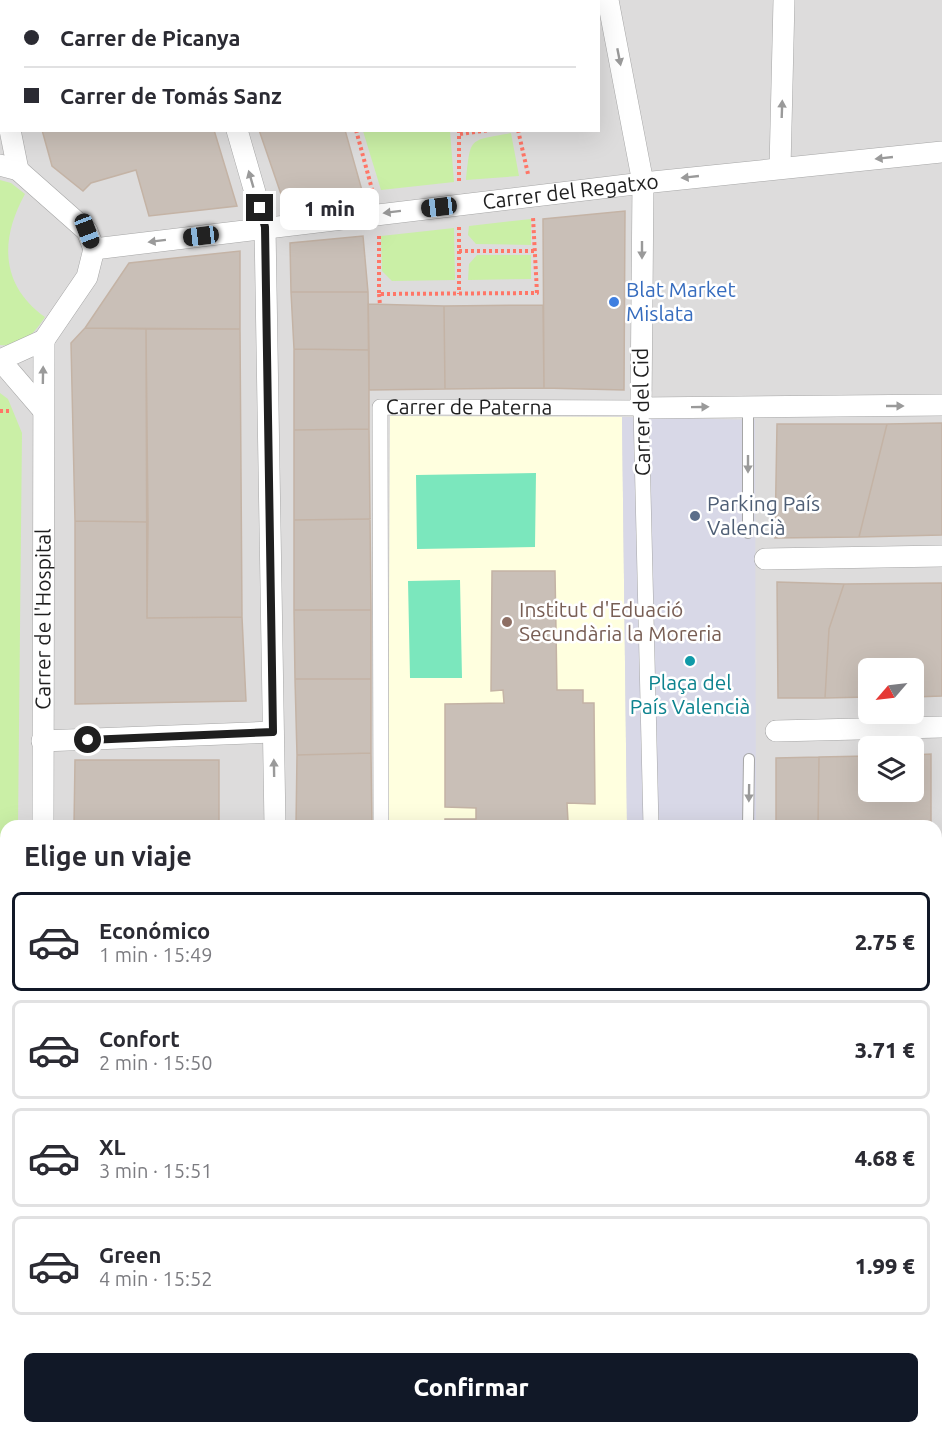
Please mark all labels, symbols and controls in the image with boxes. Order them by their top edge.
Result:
text: Carrer de Picanya [60,25,240,50]
one-way arrow [615,48,624,67]
text: Carrer de Tomás Sanz [60,83,282,108]
one-way arrow [777,100,786,119]
one-way arrow [874,153,893,163]
street label: Carrer del Regatxo [481,168,660,213]
one-way arrow [246,170,255,188]
one-way arrow [680,173,699,182]
callout: 1 min [281,187,380,229]
route end [246,194,273,221]
car [420,196,458,218]
text: 1 min [304,197,355,220]
one-way arrow [382,207,401,217]
car [72,211,102,251]
car [182,225,220,247]
one-way arrow [147,236,166,246]
one-way arrow [637,241,647,260]
place label: Blat Market Mislata [626,277,736,325]
marker: Blat Market Mislata [607,295,621,309]
street label: Carrer del Cid [628,348,654,476]
one-way arrow [38,366,48,385]
street label: Carrer de Paterna [386,394,552,419]
one-way arrow [885,401,904,411]
one-way arrow [690,402,709,412]
one-way arrow [743,455,753,474]
place label: Parking País Valencià [707,491,820,539]
marker: Parking País Valencià [688,509,702,523]
street label: Carrer de l'Hospital [30,528,55,710]
place label: Institut d'Eduació Secundària la Moreria [519,597,722,645]
marker: Institut d'Eduació Secundària la Moreria [500,615,514,629]
marker: Plaça del País Valencià [683,654,697,668]
north arrow [858,658,924,724]
map controls [858,658,924,802]
place label: Plaça del País Valencià [630,670,750,718]
route start [74,726,101,753]
button: layers [858,736,924,802]
one-way arrow [269,759,279,778]
one-way arrow [744,783,753,802]
text: Elige un viaje [24,841,192,871]
icon: car [27,915,81,969]
text: Económico [99,918,210,943]
text: 2.75 € [855,929,915,954]
text: 1 min · 15:49 [99,943,213,966]
icon: car [27,1023,81,1077]
text: Confort [99,1026,180,1051]
text: 3.71 € [855,1037,915,1062]
text: 2 min · 15:50 [99,1051,213,1074]
icon: car [27,1131,81,1185]
text: XL [99,1134,126,1159]
text: 4.68 € [855,1145,915,1170]
text: 3 min · 15:51 [99,1159,213,1182]
icon: car [27,1239,81,1293]
text: Green [99,1242,161,1267]
text: 1.99 € [855,1253,915,1278]
text: 4 min · 15:52 [99,1267,213,1290]
button: Confirmar [24,1353,918,1422]

